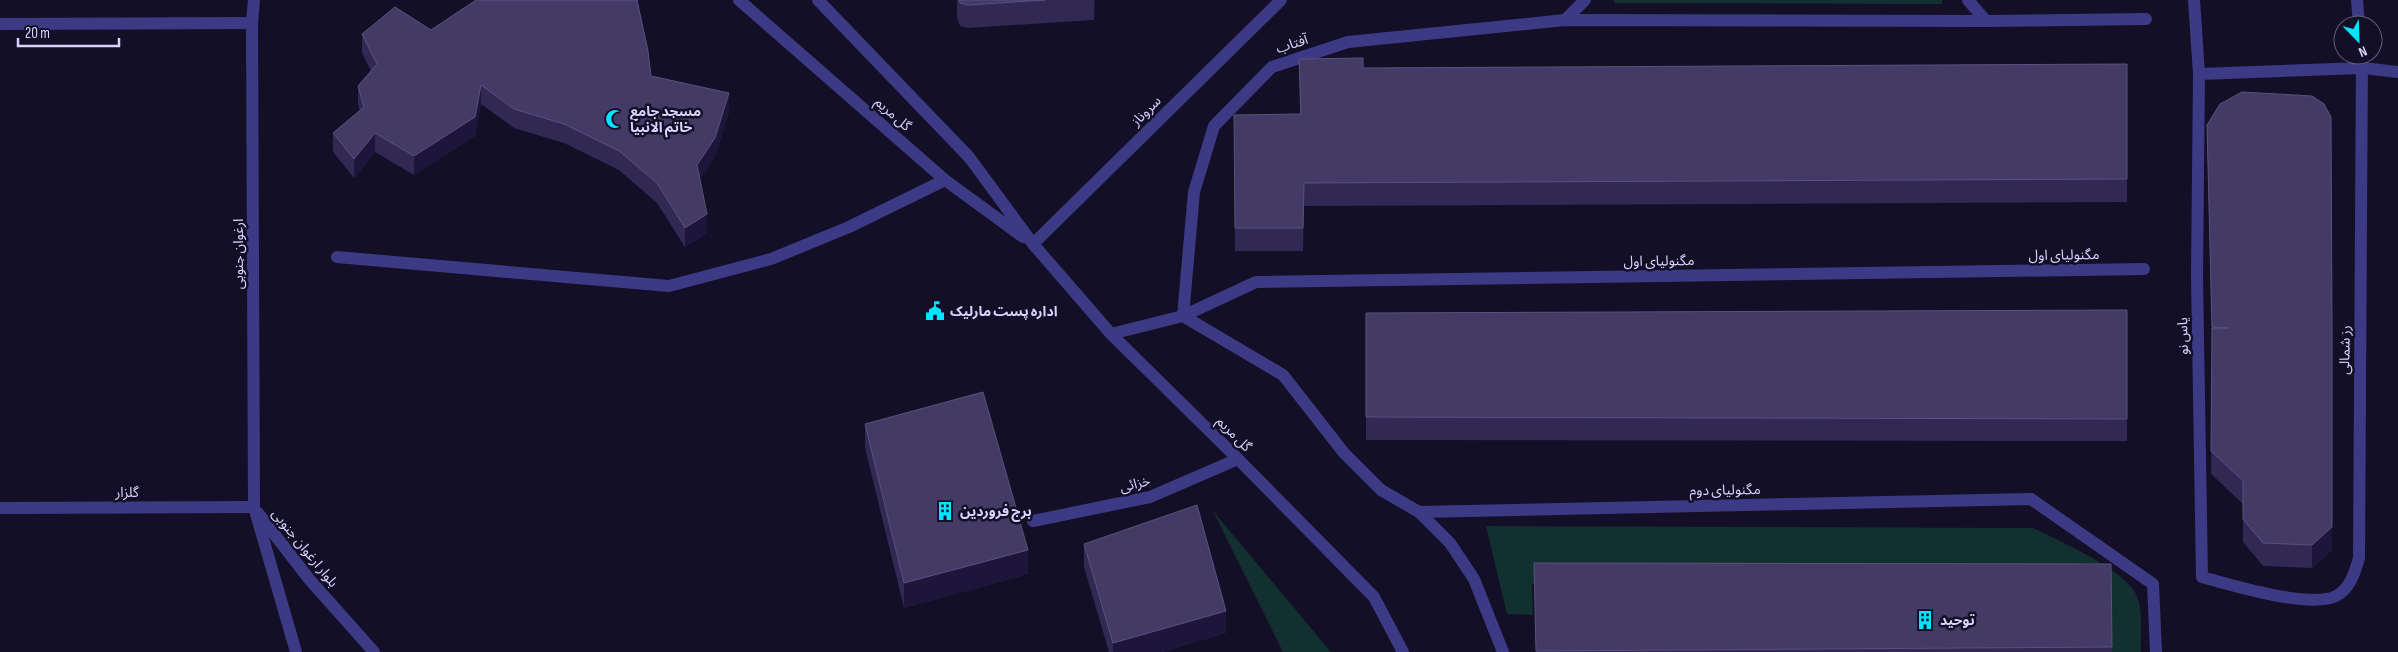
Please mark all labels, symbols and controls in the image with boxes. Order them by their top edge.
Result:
scale bar [18,15,119,47]
north arrow [2333,15,2383,65]
text: 20 m [25,24,50,43]
street label: آفتاب [1274,31,1311,57]
text: N [2356,42,2370,61]
street label: سروناز [1127,92,1165,130]
street label: گل مریم [870,94,915,136]
place label: مسجد جامع خاتم الانبیا [630,103,701,138]
mosque icon: مسجد جامع خاتم الانبیا [604,108,626,130]
street label: ارغوان جنوبی [230,219,247,289]
street label: مگنولیای اول [2028,246,2100,264]
street label: مگنولیای اول [1623,252,1695,270]
public building icon: اداره پست مارلیک [924,300,946,322]
place label: اداره پست مارلیک [950,303,1058,320]
street label: یاس نو [2174,317,2192,355]
street label: رز شمالی [2336,325,2354,375]
street label: گل مریم [1211,413,1255,457]
street label: خزائی [1118,472,1152,496]
street label: مگنولیای دوم [1689,481,1761,501]
street label: گلزار [114,484,139,501]
building icon: برج فروردین [934,500,956,522]
place label: برج فروردین [960,503,1032,522]
street label: بلوار ارغوان جنوبی [268,505,342,591]
building icon: توحید [1914,609,1936,631]
place label: توحید [1940,612,1975,629]

